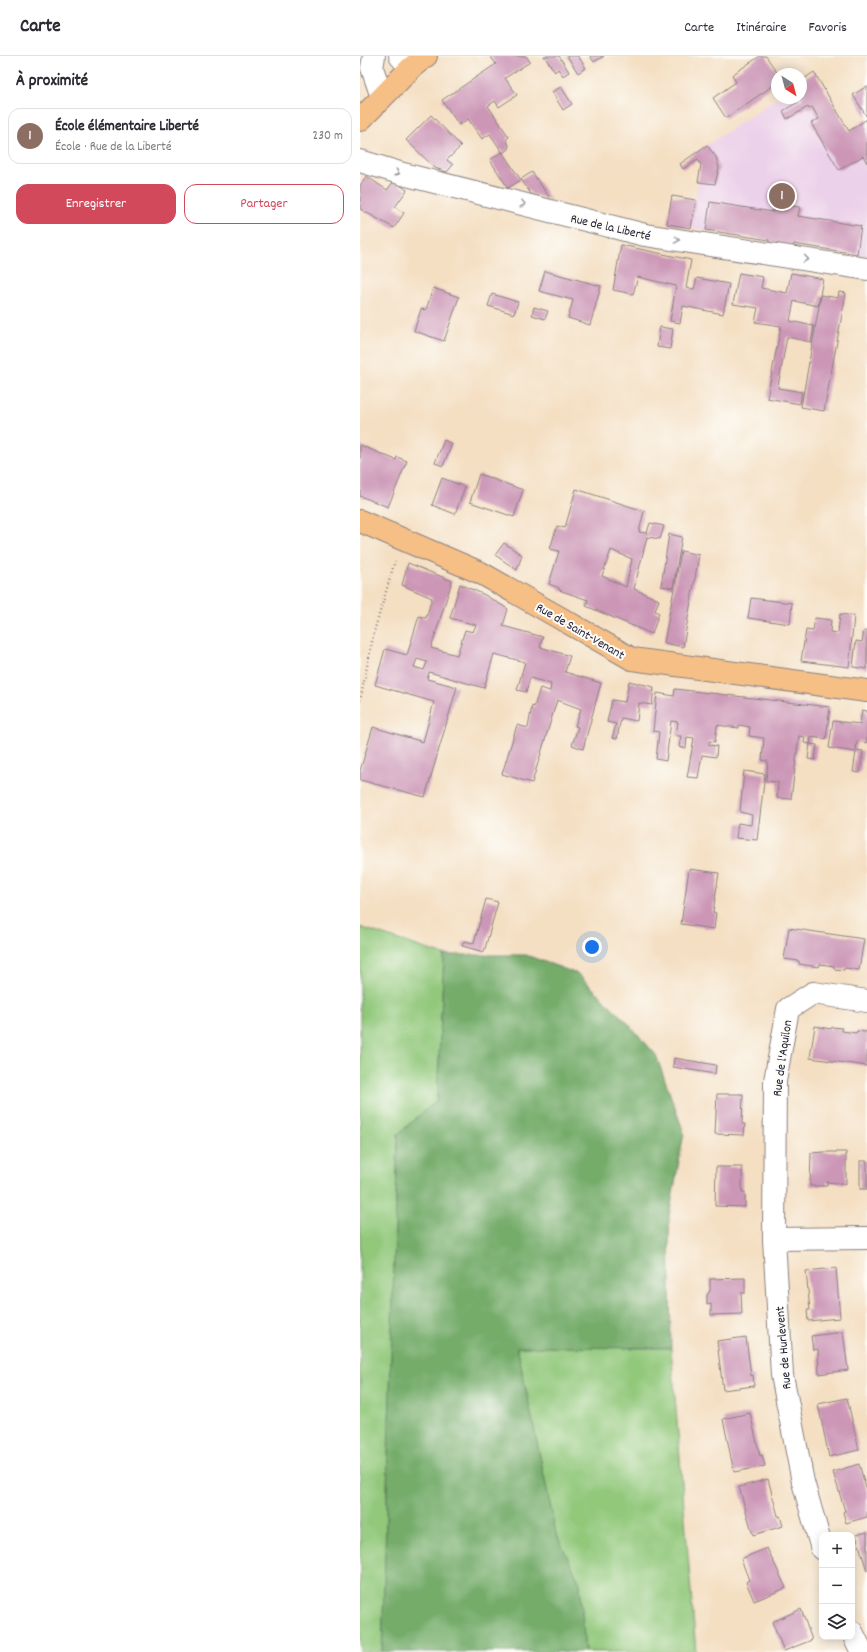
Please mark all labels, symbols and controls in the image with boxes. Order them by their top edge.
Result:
text: Carte [20,14,61,41]
text: Carte [684,18,714,38]
text: Itinéraire [736,18,786,38]
text: Favoris [808,18,847,38]
north arrow [771,68,807,104]
text: À proximité [16,70,88,94]
text: École élémentaire Liberté [55,116,199,138]
text: 1 [29,127,31,146]
text: 230 m [313,127,343,146]
text: École · Rue de la Liberté [55,138,172,157]
one-way arrow [393,168,400,176]
pin: 1 [769,181,795,211]
button: Enregistrer [16,184,176,224]
button: Partager [184,184,344,224]
one-way arrow [520,200,526,208]
street label: Rue de la Liberté [568,210,653,247]
one-way arrow [674,235,680,244]
one-way arrow [802,255,809,263]
street label: Rue de Saint-Venant [532,599,628,665]
your location [582,937,602,957]
street label: Rue de l'Aquilon [769,1019,798,1098]
street label: Rue de Hurlevent [771,1305,798,1390]
map controls [819,1532,855,1640]
button: + [819,1532,855,1568]
button: − [819,1568,855,1604]
button: layers [819,1604,855,1640]

